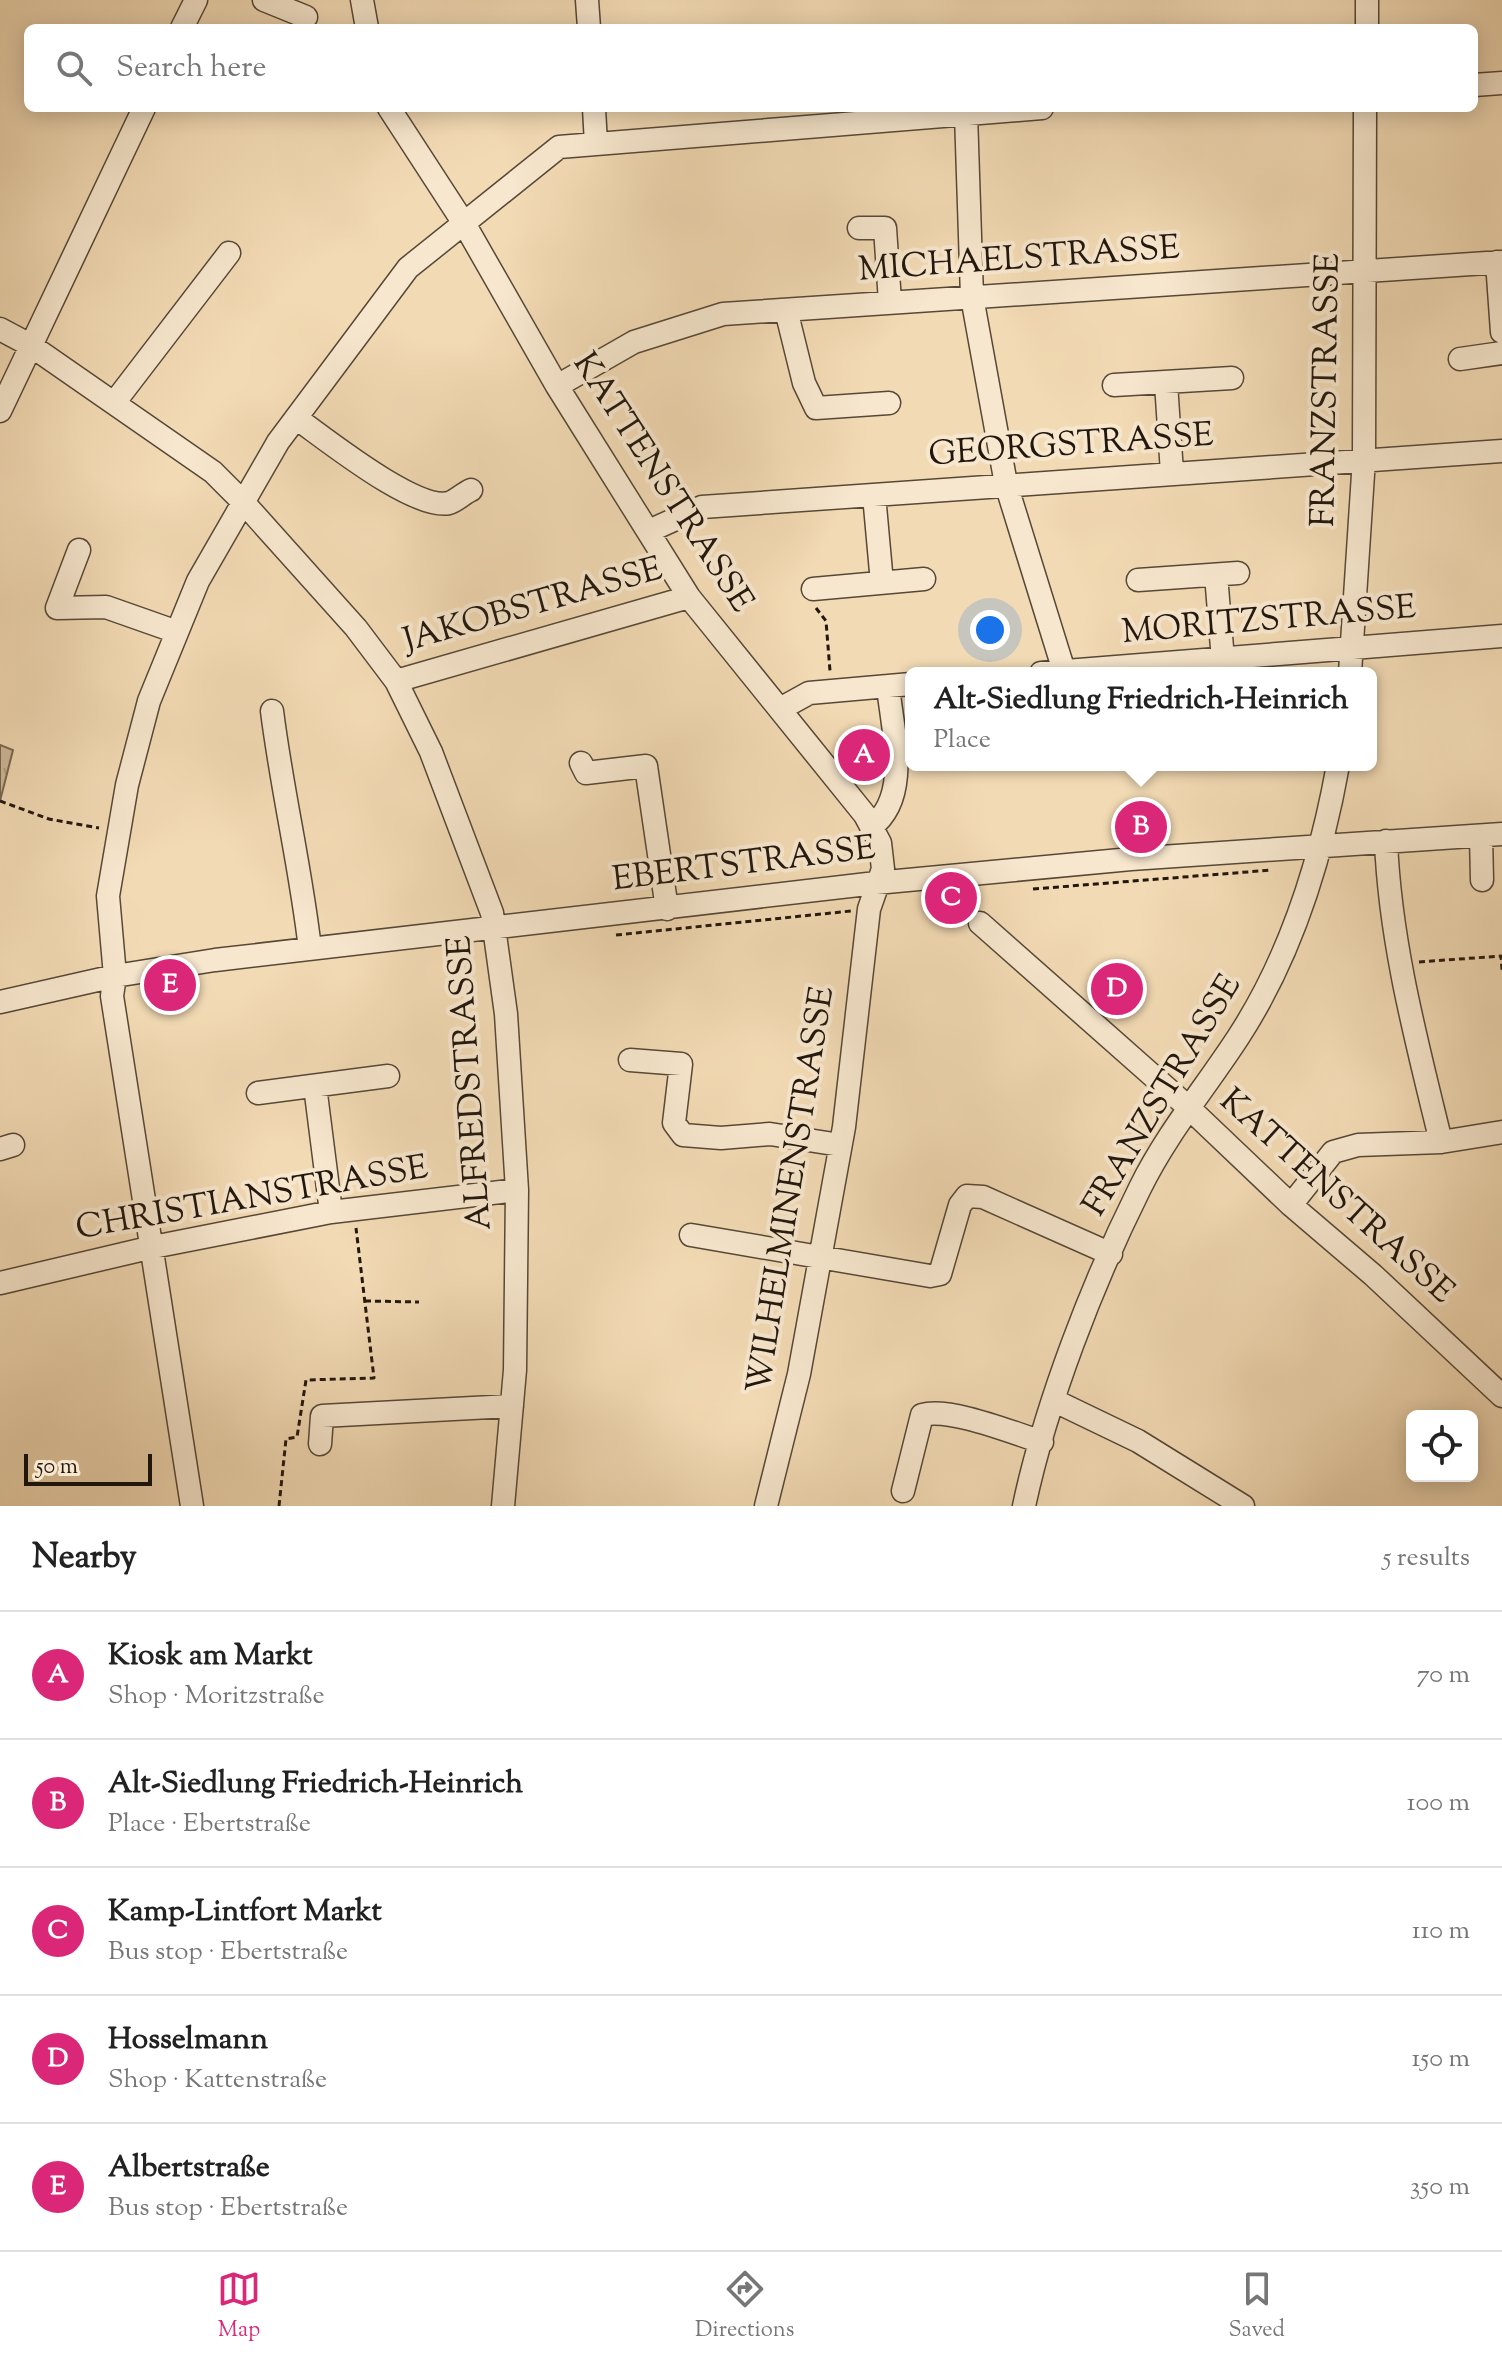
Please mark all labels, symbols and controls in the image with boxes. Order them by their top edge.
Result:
search box [24,24,1478,112]
icon: search [52,46,96,90]
text: Search here [116,47,266,90]
street label: MICHAELSTRASSE [857,224,1181,296]
street label: FRANZSTRASSE [1300,253,1354,527]
street label: KATTENSTRASSE [559,343,765,623]
street label: GEORGSTRASSE [927,412,1215,480]
street label: JAKOBSTRASSE [396,546,668,667]
street label: MORITZSTRASSE [1120,584,1418,658]
your location [970,610,1010,650]
popup [905,667,1377,771]
text: Alt-Siedlung Friedrich-Heinrich [933,679,1349,722]
text: Place [933,722,991,759]
pin: A [838,725,890,785]
pin: B [1115,797,1167,857]
street label: EBERTSTRASSE [610,825,878,905]
pin: C [925,868,977,928]
street label: ALFREDSTRASSE [436,934,506,1232]
pin: E [144,955,196,1015]
pin: D [1091,959,1143,1019]
street label: FRANZSTRASSE [1071,966,1255,1226]
street label: WILHELMINENSTRASSE [736,983,848,1397]
street label: KATTENSTRASSE [1208,1078,1464,1316]
street label: CHRISTIANSTRASSE [72,1144,432,1254]
map controls [1406,1410,1478,1482]
button: locate [1406,1410,1478,1482]
scale bar [24,1450,152,1486]
text: 50 m [36,1452,78,1484]
text: Nearby [32,1534,137,1583]
text: 5 results [1382,1540,1470,1577]
text: Kiosk am Markt [108,1635,312,1678]
text: A [47,1657,69,1694]
text: 70 m [1417,1657,1470,1694]
text: Shop · Moritzstraße [108,1678,325,1715]
text: Alt-Siedlung Friedrich-Heinrich [108,1763,523,1806]
text: B [50,1785,66,1822]
text: 100 m [1407,1785,1470,1822]
text: Place · Ebertstraße [108,1806,311,1843]
text: Kamp-Lintfort Markt [108,1891,382,1934]
text: C [48,1913,68,1950]
text: 110 m [1412,1913,1470,1950]
text: Bus stop · Ebertstraße [108,1934,348,1971]
text: Hosselmann [108,2019,268,2062]
text: D [48,2041,68,2078]
text: 150 m [1411,2041,1470,2078]
text: Shop · Kattenstraße [108,2062,327,2099]
text: Albertstraße [108,2147,270,2190]
text: E [50,2169,66,2206]
text: 350 m [1410,2169,1470,2206]
text: Bus stop · Ebertstraße [108,2190,348,2227]
tab: Map [217,2267,261,2347]
tab: Directions [695,2267,794,2347]
tab: Saved [1228,2267,1285,2347]

